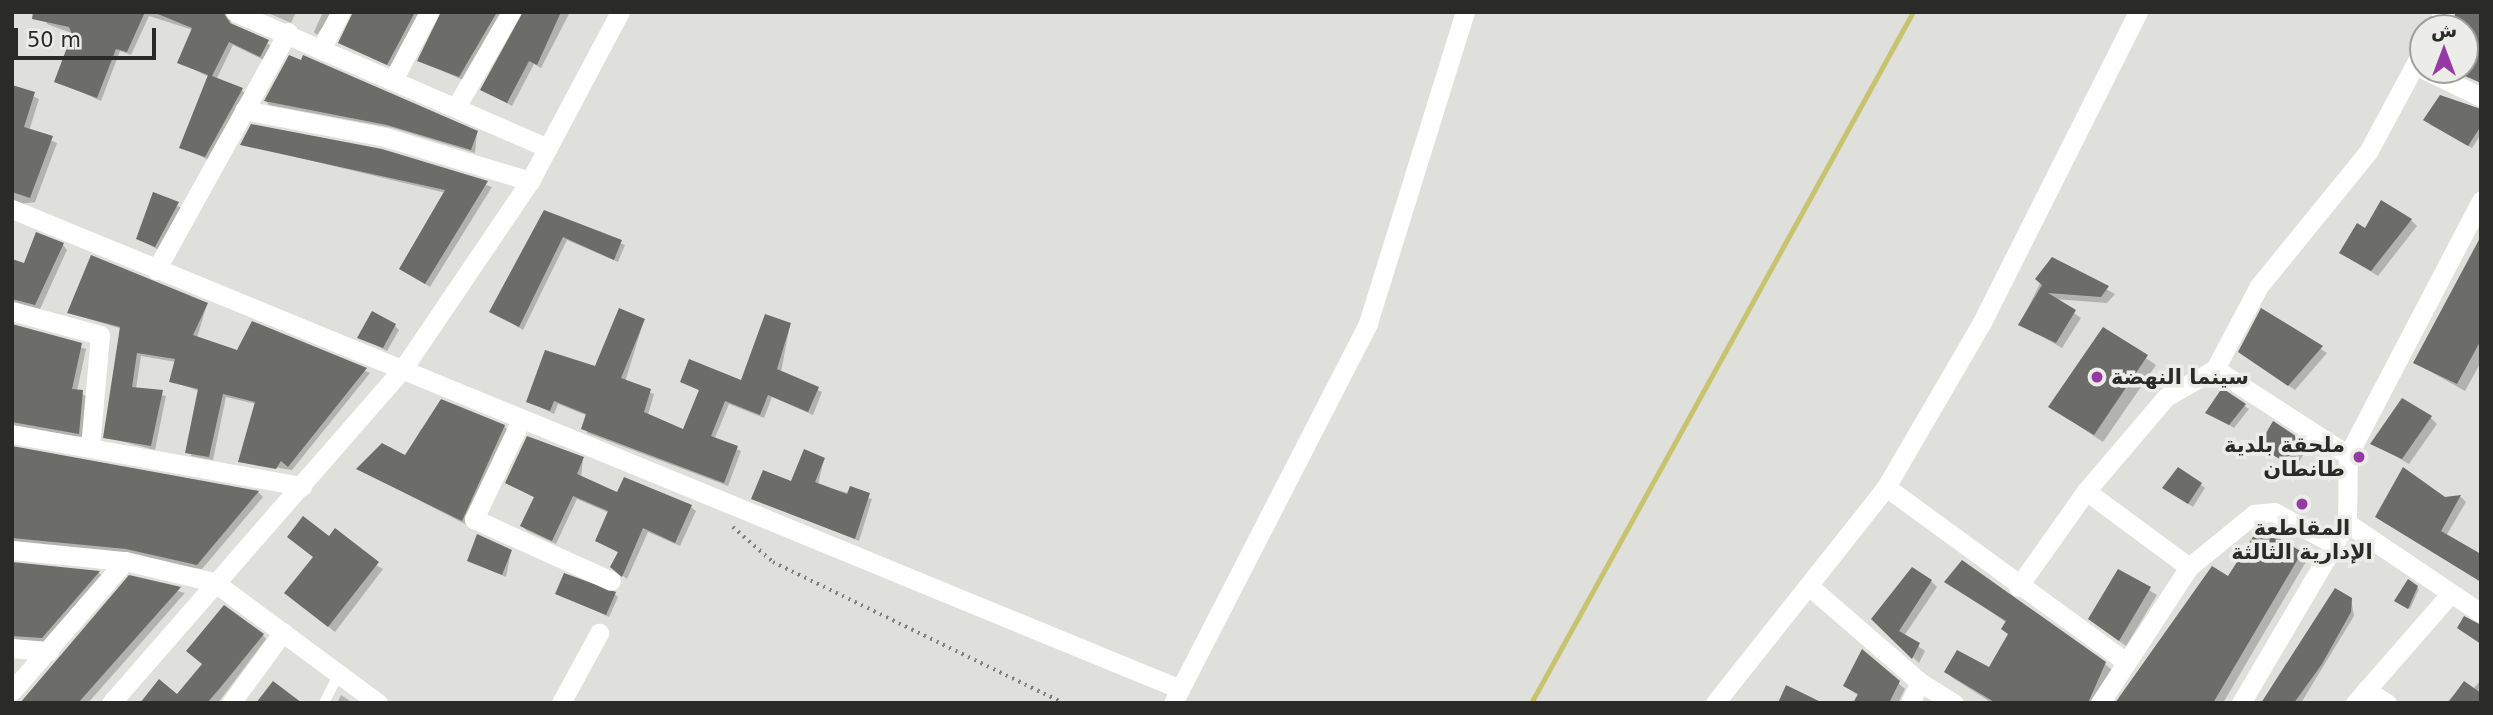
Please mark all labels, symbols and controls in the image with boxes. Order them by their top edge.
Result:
scale bar [18,14,159,58]
north arrow [2409,14,2479,84]
text: ش [2431,19,2457,41]
text: 50 m [27,28,81,52]
place label: سينما النهضة [2111,364,2249,390]
marker: سينما النهضة [2089,369,2105,385]
place label: ملحقة بلدية طانطان [2224,432,2345,482]
marker: ملحقة بلدية طانطان [2351,449,2367,465]
marker: المقاطعة الإدارية الثالثة [2294,496,2310,512]
place label: المقاطعة الإدارية الثالثة [2231,515,2373,565]

